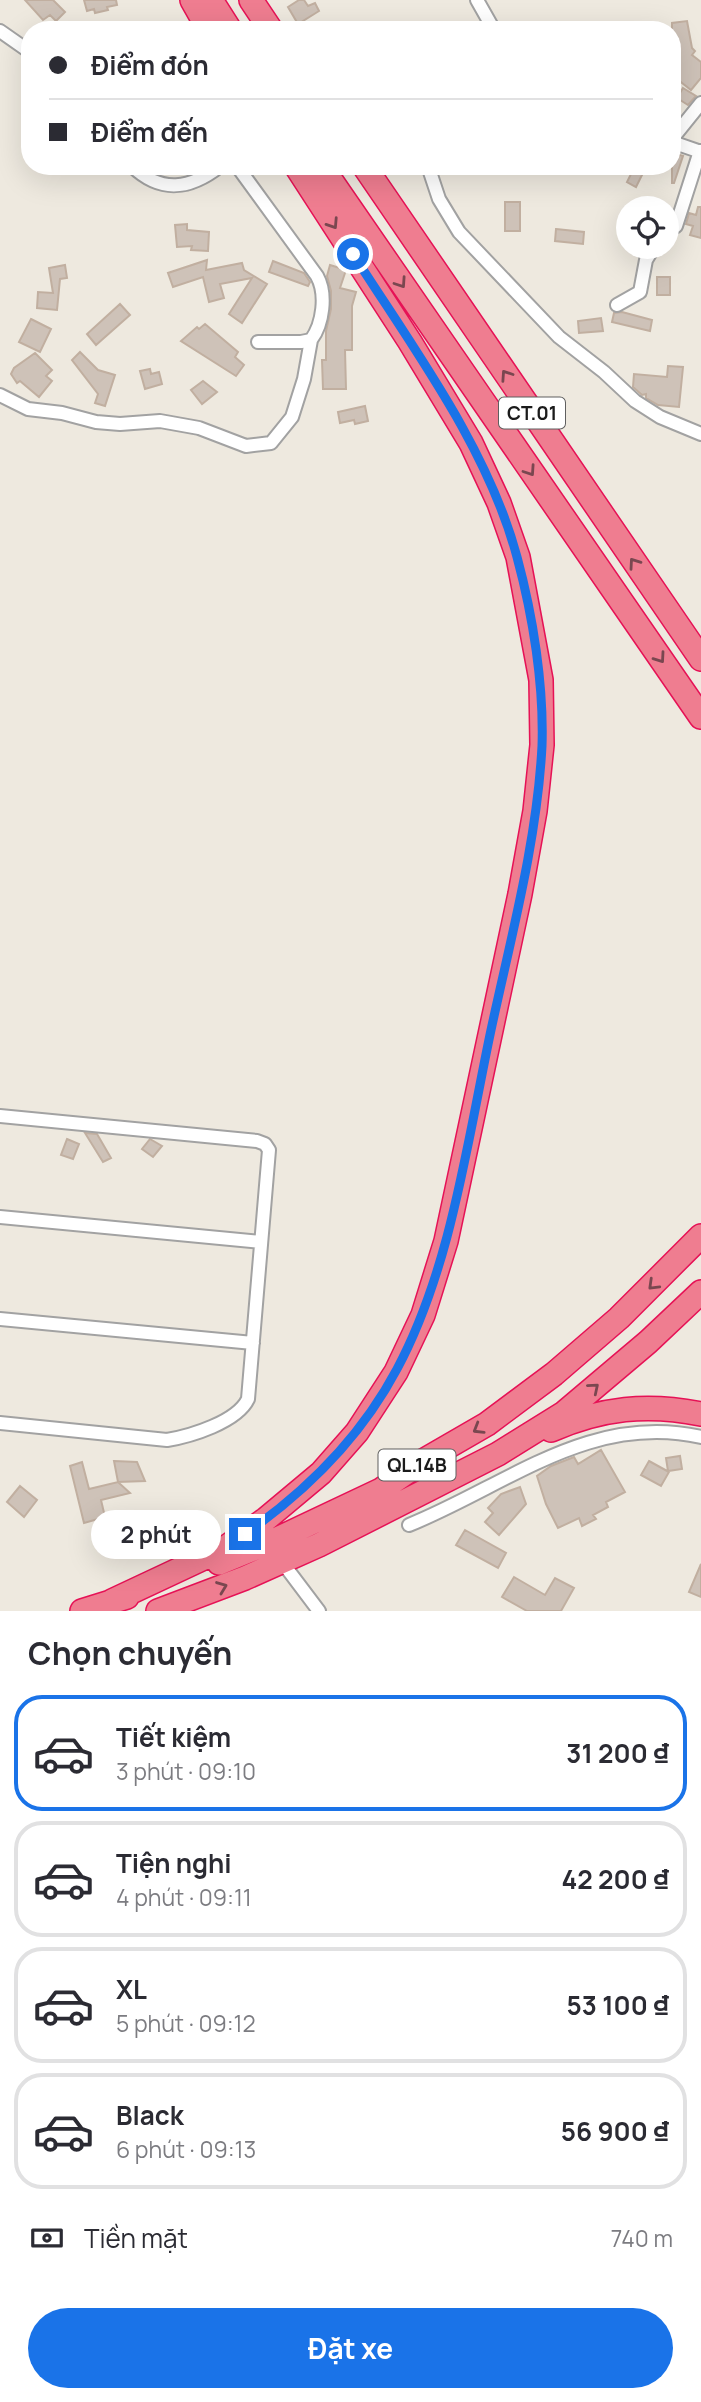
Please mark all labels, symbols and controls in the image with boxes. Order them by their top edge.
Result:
text: Điểm đón [91,47,209,83]
text: Điểm đến [91,114,208,150]
map controls [616,196,679,259]
button: locate [616,196,679,259]
one-way arrow [324,216,337,229]
route start [337,238,369,270]
one-way arrow [393,275,405,288]
one-way arrow [502,370,514,383]
road number: CT.01 [499,398,565,428]
one-way arrow [522,463,534,476]
one-way arrow [630,558,642,571]
one-way arrow [652,650,664,663]
one-way arrow [649,1277,662,1290]
one-way arrow [585,1384,598,1396]
one-way arrow [472,1421,485,1434]
road number: QL.14B [378,1450,456,1480]
callout: 2 phút [91,1510,220,1558]
text: 2 phút [120,1518,192,1550]
route end [229,1518,261,1550]
one-way arrow [215,1581,227,1595]
text: Chọn chuyến [28,1631,232,1675]
text: Tiết kiệm [116,1719,231,1755]
icon: car [32,1722,95,1785]
text: 31 200 ₫ [566,1735,669,1771]
text: 3 phút · 09:10 [116,1755,256,1787]
text: Tiện nghi [116,1845,232,1881]
icon: car [32,1848,95,1911]
text: 42 200 ₫ [562,1861,669,1897]
text: 4 phút · 09:11 [116,1881,252,1913]
text: XL [116,1971,147,2007]
icon: car [32,1974,95,2037]
text: 53 100 ₫ [567,1987,669,2023]
text: 5 phút · 09:12 [116,2007,256,2039]
text: Black [116,2097,184,2133]
icon: car [32,2100,95,2163]
text: 56 900 ₫ [561,2113,669,2149]
text: 6 phút · 09:13 [116,2133,256,2165]
icon: cash [28,2219,66,2257]
text: Tiền mặt [84,2220,188,2256]
text: 740 m [611,2222,673,2254]
button: Đặt xe [28,2308,673,2388]

